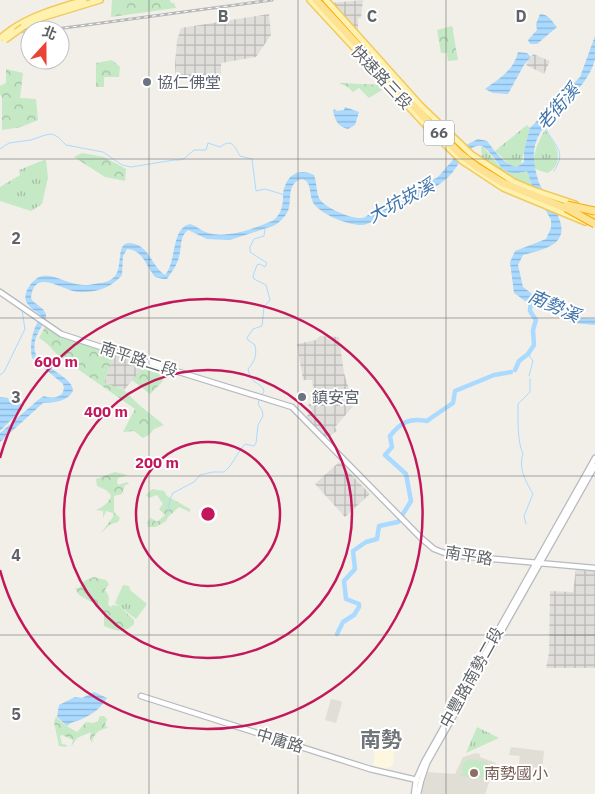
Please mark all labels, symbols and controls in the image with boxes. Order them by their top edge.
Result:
text: B [218,6,229,26]
text: C [367,6,377,26]
text: D [515,6,527,26]
north arrow [20,20,70,70]
text: 北 [40,22,59,44]
street label: 快速路三段 [347,41,417,113]
place label: 協仁佛堂 [157,72,221,92]
marker: 協仁佛堂 [141,76,153,88]
water label: 老街溪 [531,76,586,135]
road number: 66 [424,120,454,146]
water label: 大坑崁溪 [364,172,441,228]
text: 2 [11,228,21,248]
water label: 南勢溪 [525,284,586,328]
street label: 南平路二段 [98,337,180,381]
text: 600 m [34,352,78,371]
text: 3 [11,387,21,407]
place label: 鎮安宮 [312,387,360,407]
marker: 鎮安宮 [296,391,308,403]
text: 400 m [84,402,128,421]
text: 200 m [135,453,179,472]
centre of rings [199,505,217,523]
street label: 南平路 [444,541,494,569]
text: 4 [11,545,21,565]
street label: 中豐路南勢二段 [435,623,507,731]
text: 5 [11,704,21,724]
street label: 中庸路 [254,723,306,757]
district label: 南勢 [360,725,402,753]
place label: 南勢國小 [484,763,548,783]
marker: 南勢國小 [468,767,480,779]

